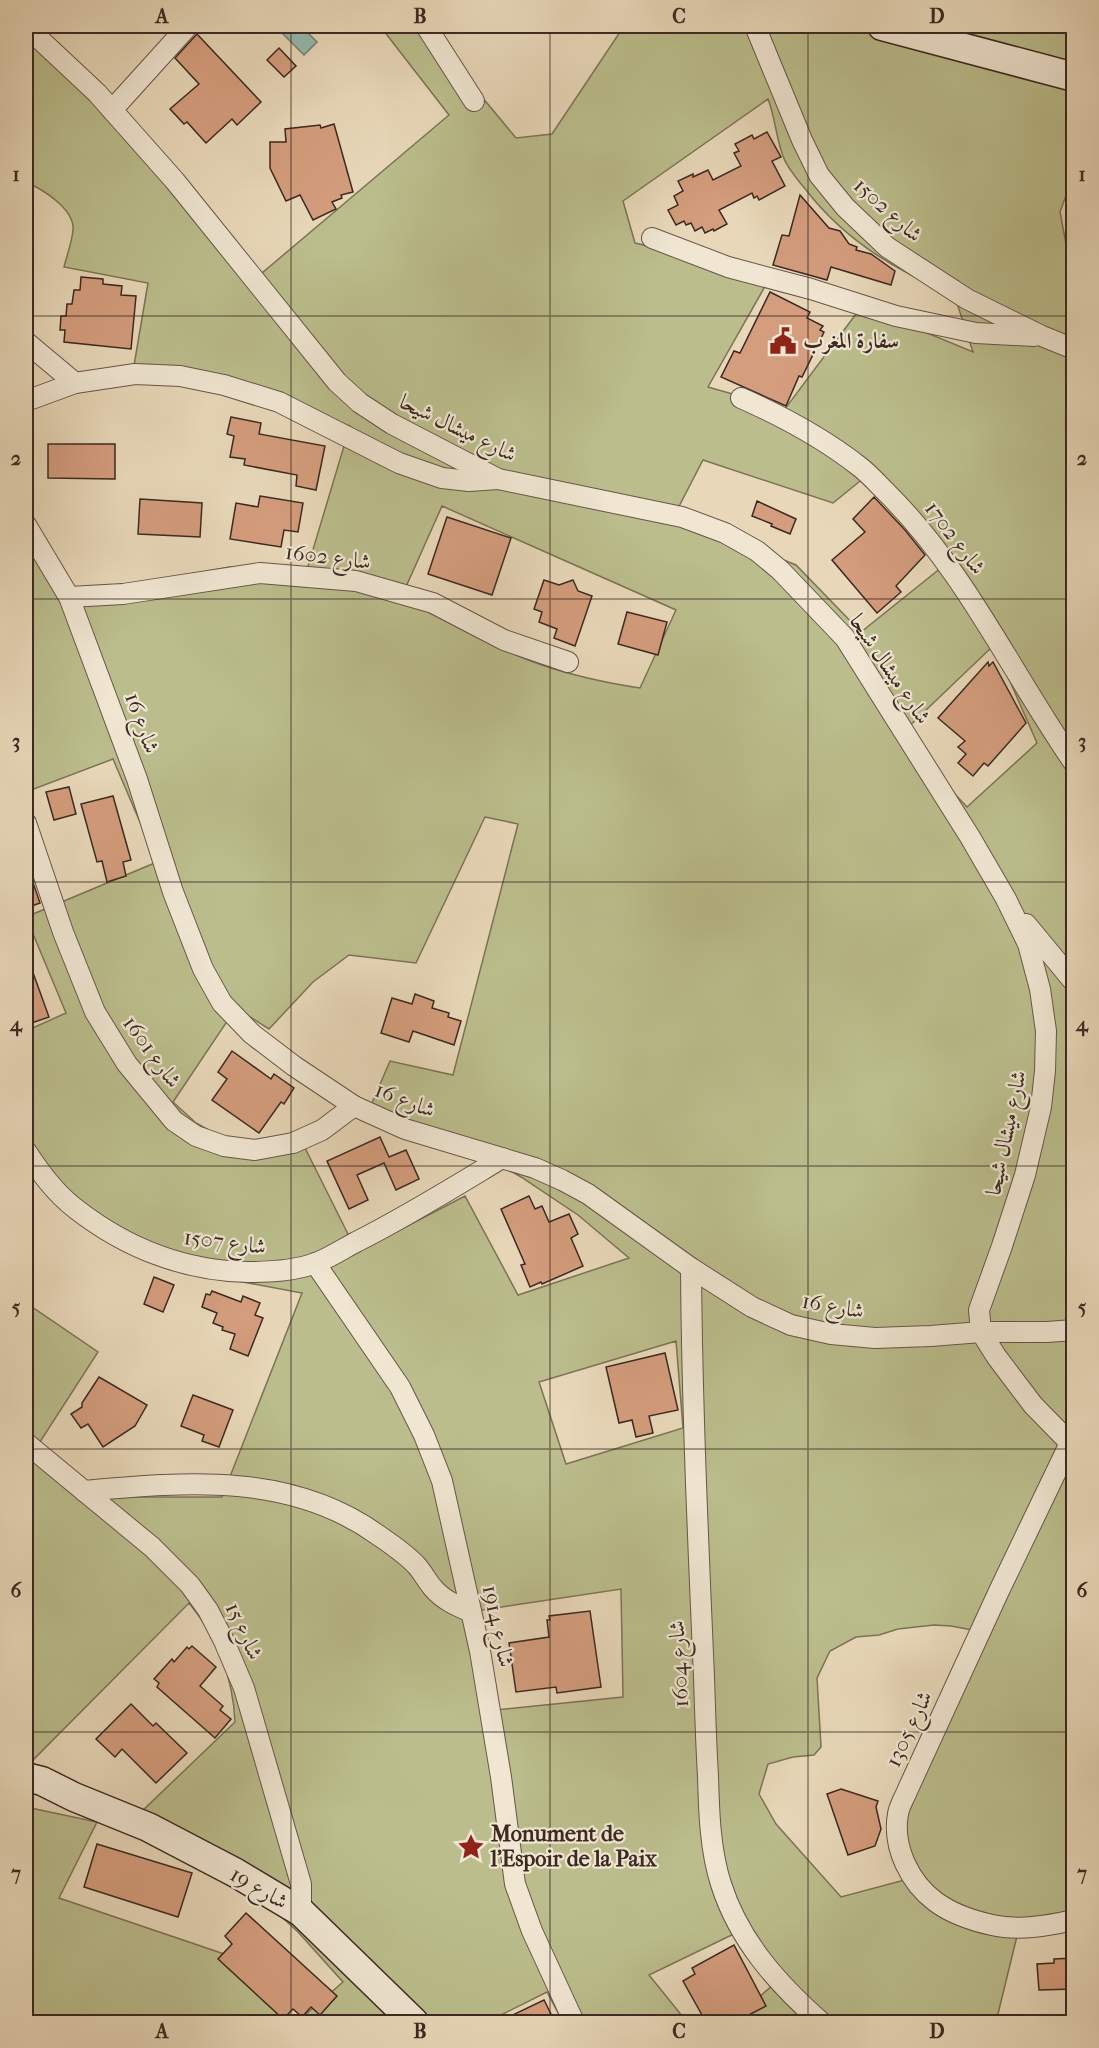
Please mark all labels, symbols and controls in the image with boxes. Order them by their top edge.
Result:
text: A [154,5,170,28]
text: B [413,5,427,28]
text: C [672,5,686,28]
text: D [929,5,945,28]
text: 1 [12,163,20,186]
text: 1 [1078,163,1086,186]
street label: شارع 1502 [845,172,928,251]
public building icon: سفارة المغرب [768,326,798,356]
place label: سفارة المغرب [803,328,899,355]
street label: شارع ميشال شيحا [393,388,521,472]
text: 2 [11,447,21,470]
text: 2 [1077,447,1087,470]
street label: شارع 1702 [915,496,991,583]
street label: شارع 1602 [283,539,372,580]
street label: شارع ميشال شيحا [840,609,936,732]
street label: شارع 16 [114,689,165,759]
text: 3 [12,730,20,753]
text: 3 [1078,730,1086,753]
street label: شارع 1601 [113,1011,187,1096]
text: 4 [9,1013,23,1037]
text: 4 [1075,1013,1089,1037]
street label: شارع ميشال شيحا [980,1068,1037,1199]
street label: شارع 16 [369,1077,439,1128]
street label: شارع 1507 [182,1224,268,1265]
street label: شارع 16 [799,1288,866,1329]
text: 5 [12,1296,21,1319]
text: 5 [1078,1296,1087,1319]
text: 6 [11,1579,23,1602]
text: 6 [1077,1579,1089,1602]
street label: شارع 1914 [472,1583,519,1670]
street label: شارع 15 [215,1598,269,1666]
street label: شارع 1604 [664,1619,699,1708]
street label: شارع 1305 [880,1687,943,1774]
place label: Monument de l'Espoir de la Paix [490,1821,657,1872]
place icon: Monument de l'Espoir de la Paix [456,1832,486,1862]
street label: شارع 19 [223,1861,292,1919]
text: 7 [10,1862,21,1885]
text: 7 [1076,1862,1087,1885]
text: A [154,2020,170,2043]
text: B [413,2020,427,2043]
text: C [672,2020,686,2043]
text: D [929,2020,945,2043]

